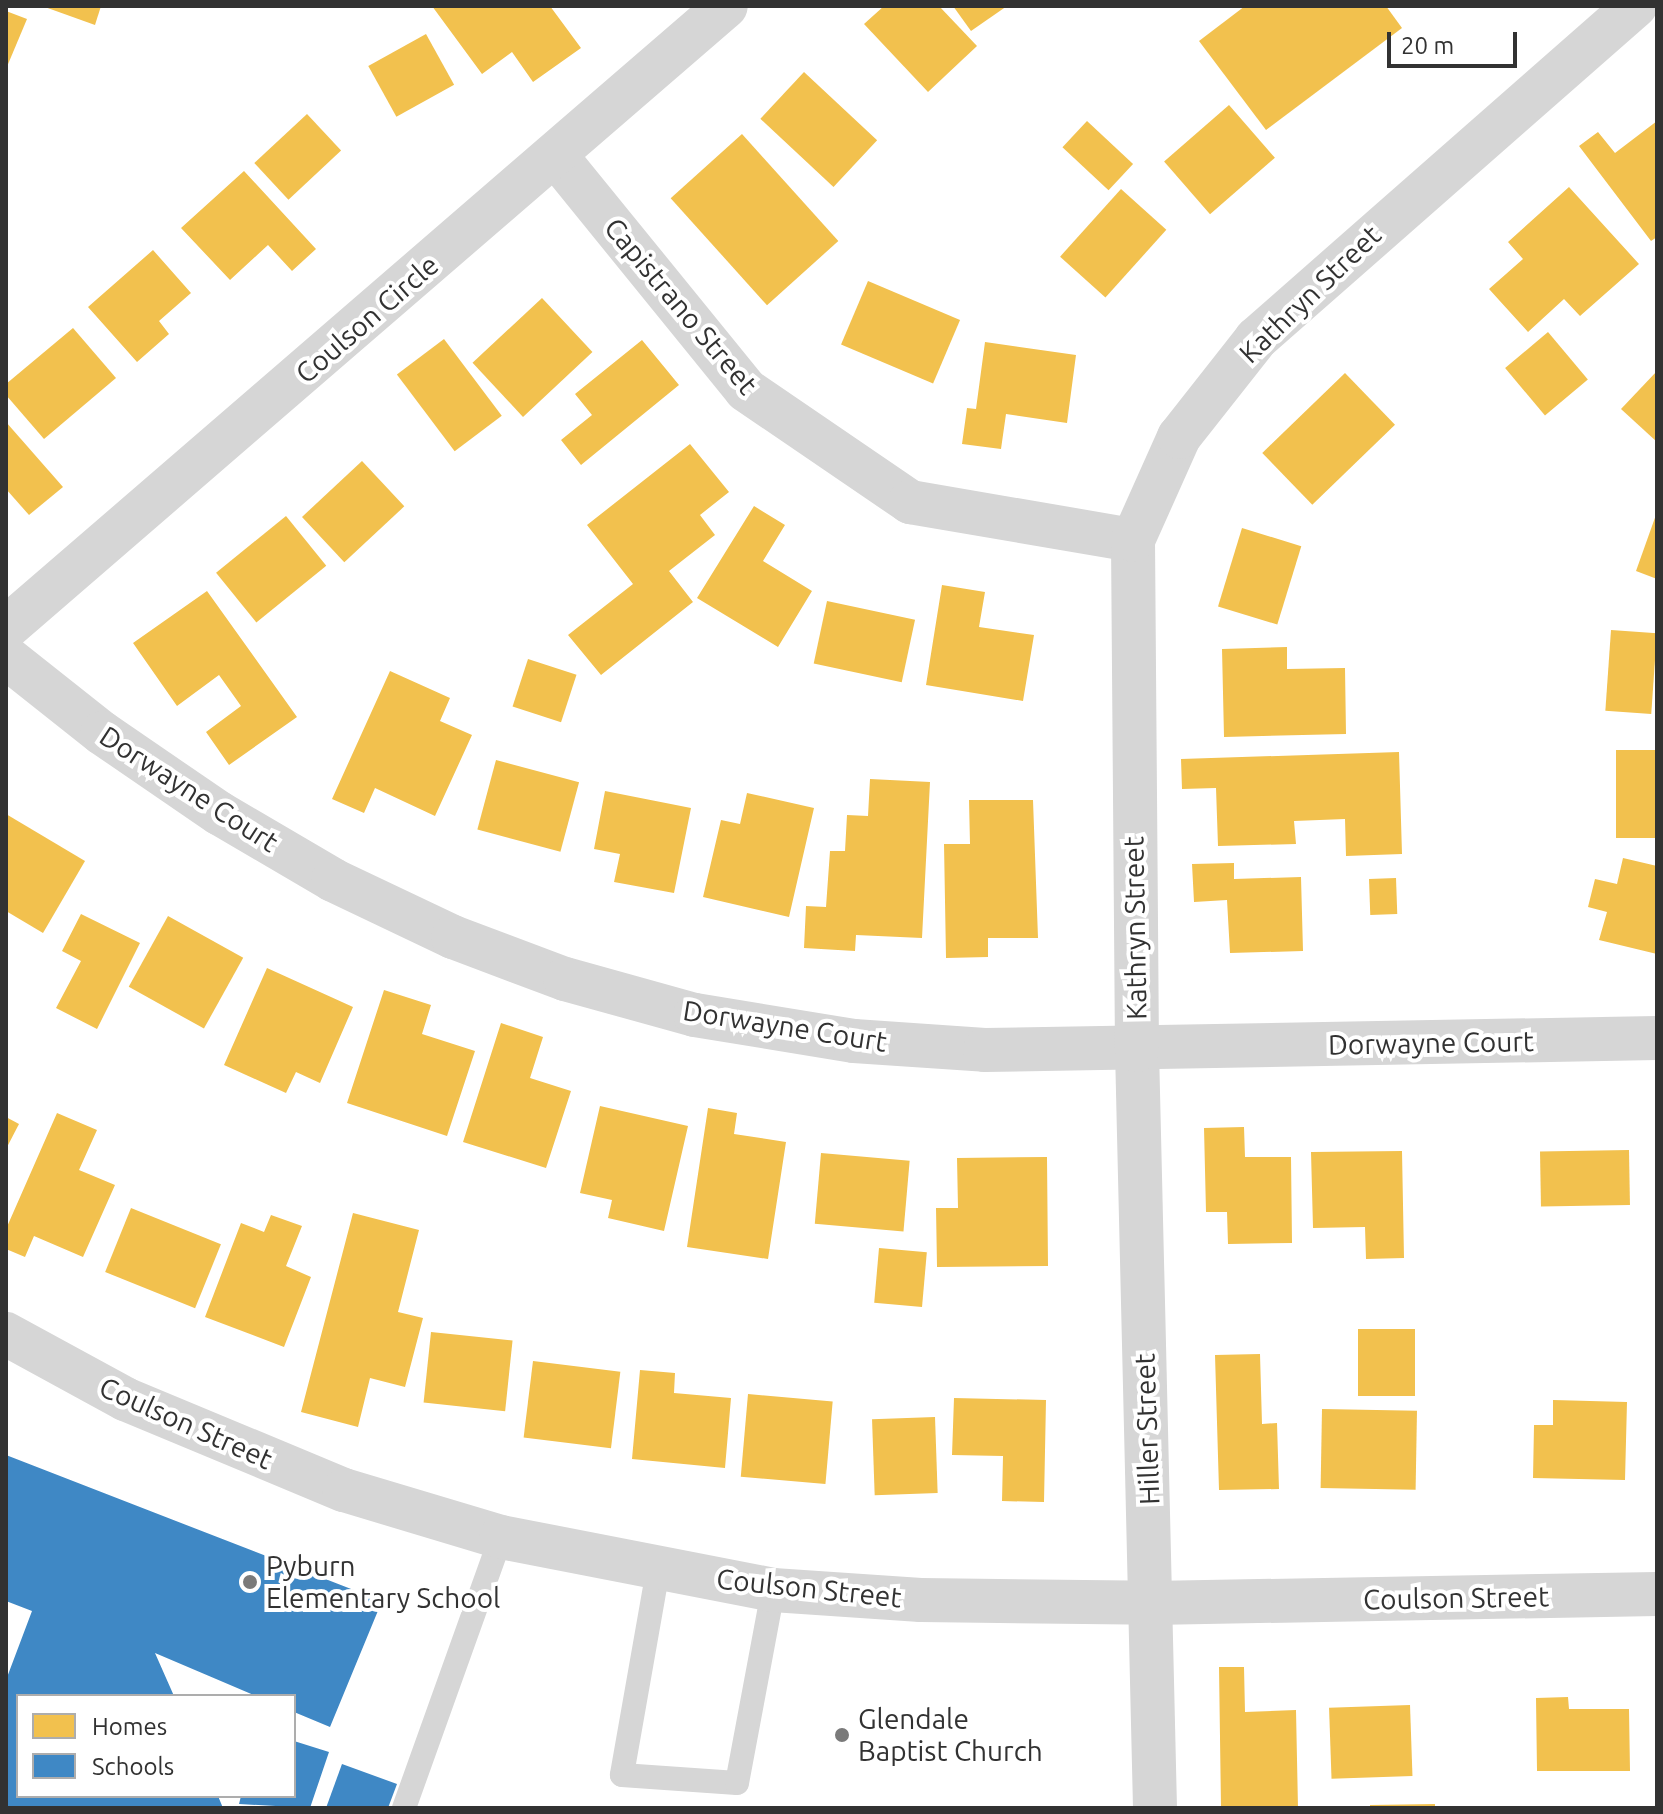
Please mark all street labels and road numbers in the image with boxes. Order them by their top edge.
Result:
street label: Capistrano Street [597,211,765,401]
street label: Kathryn Street [1232,218,1388,370]
street label: Coulson Circle [289,248,445,390]
street label: Dorwayne Court [94,719,284,859]
street label: Kathryn Street [1117,836,1153,1020]
street label: Dorwayne Court [681,993,889,1059]
street label: Dorwayne Court [1328,1024,1534,1062]
street label: Hiller Street [1128,1353,1166,1505]
street label: Coulson Street [94,1370,278,1476]
street label: Coulson Street [715,1562,903,1614]
street label: Coulson Street [1363,1580,1549,1616]

